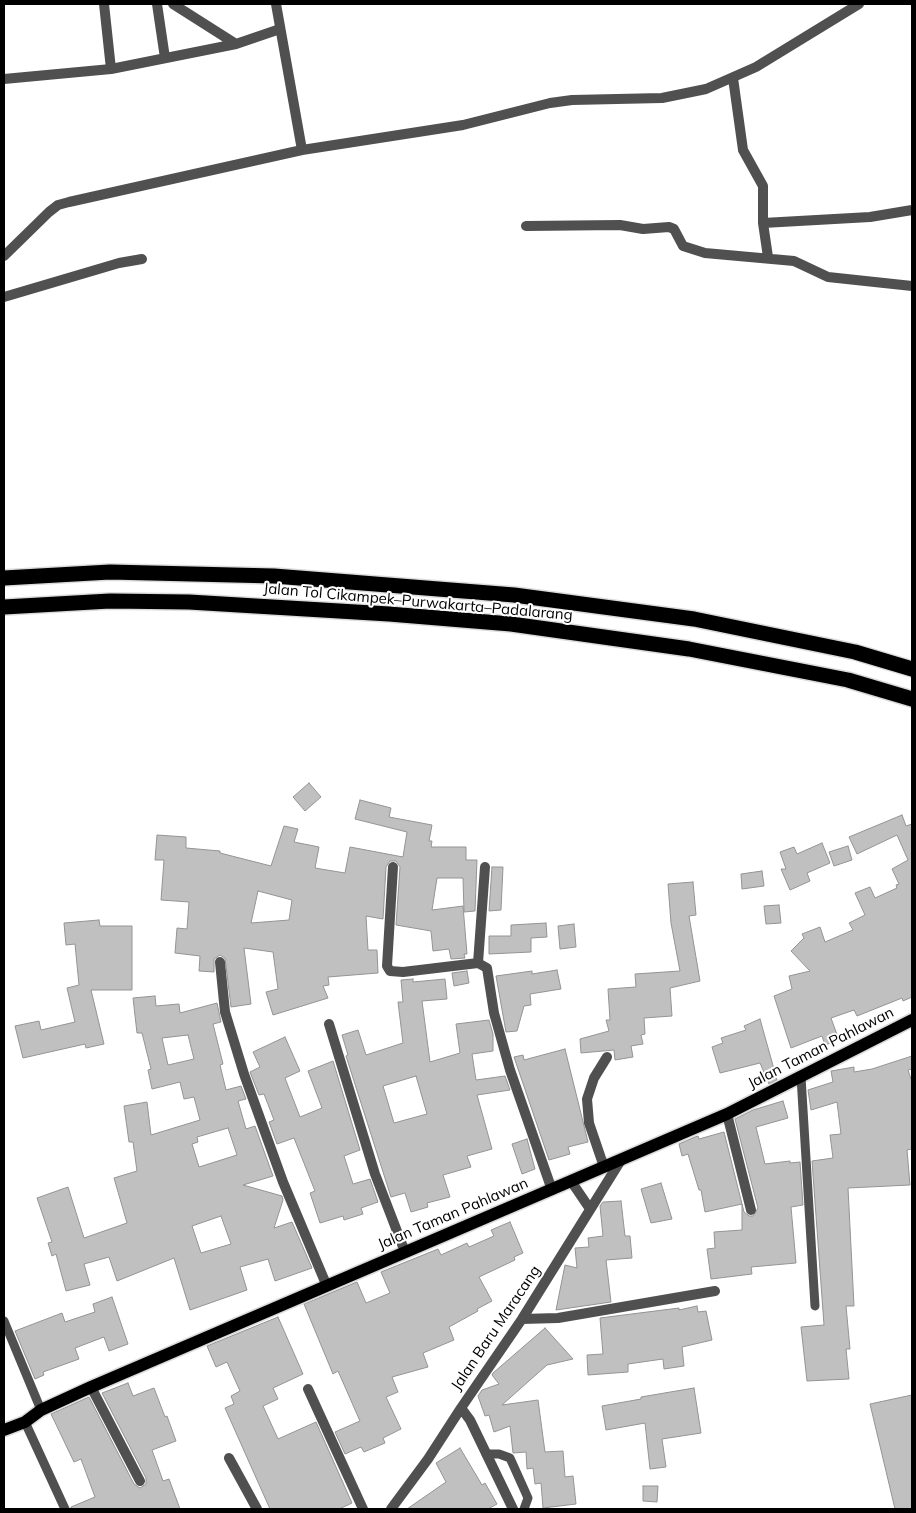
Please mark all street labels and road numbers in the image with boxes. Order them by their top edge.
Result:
street label: Jalan Tol Cikampek–Purwakarta–Padalarang [263,580,573,624]
street label: Jalan Taman Pahlawan [745,1003,897,1093]
street label: Jalan Taman Pahlawan [375,1174,531,1254]
street label: Jalan Baru Maracang [447,1262,545,1394]

